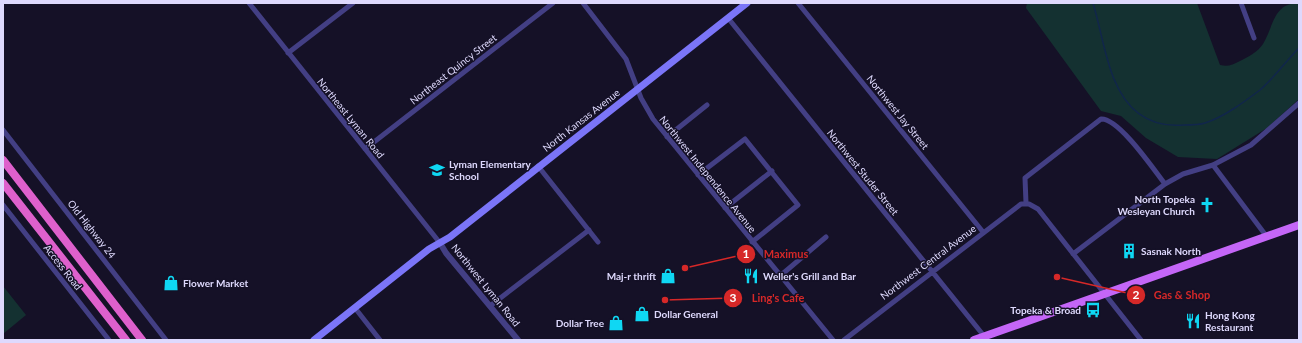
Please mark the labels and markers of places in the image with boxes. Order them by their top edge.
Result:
place label: Lyman Elementary School [449,158,531,182]
school or university icon: Lyman Elementary School [428,161,446,179]
place label: North Topeka Wesleyan Church [1117,193,1195,217]
church icon: North Topeka Wesleyan Church [1198,196,1216,214]
building icon: Sasnak North [1120,242,1138,260]
callout: Maximus [736,243,816,266]
place label: Sasnak North [1141,245,1201,257]
shop icon: Maj-r thrift [659,267,677,285]
restaurant icon: Weller's Grill and Bar [742,267,760,285]
place label: Maj-r thrift [607,270,657,282]
place label: Weller's Grill and Bar [763,270,856,282]
shop icon: Flower Market [162,274,180,292]
place label: Flower Market [183,277,248,289]
callout: Gas & Shop [1126,283,1218,306]
callout: Ling's Cafe [723,286,812,309]
bus stop icon: Topeka & Broad [1084,301,1102,319]
place label: Topeka & Broad [1010,304,1081,316]
shop icon: Dollar General [633,305,651,323]
place label: Dollar General [654,308,718,320]
place label: Hong Kong Restaurant [1205,309,1256,333]
restaurant icon: Hong Kong Restaurant [1184,312,1202,330]
shop icon: Dollar Tree [607,314,625,332]
place label: Dollar Tree [556,317,605,329]

